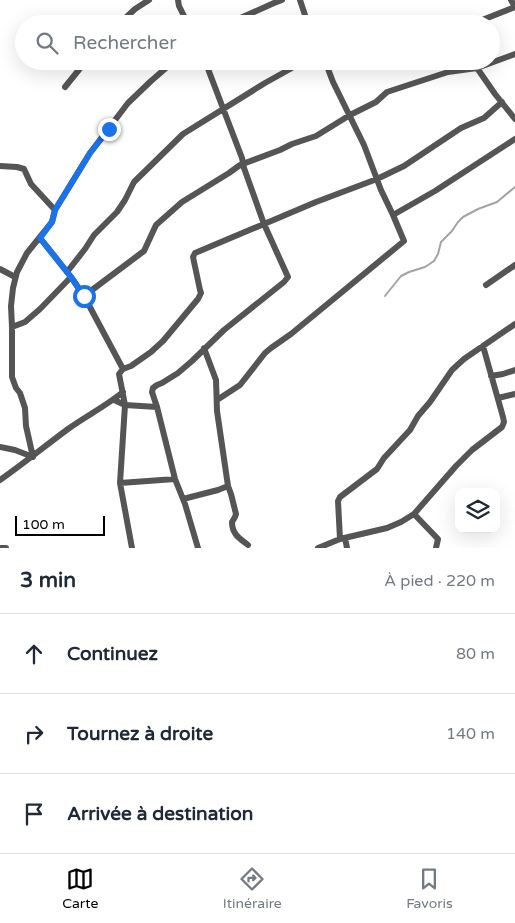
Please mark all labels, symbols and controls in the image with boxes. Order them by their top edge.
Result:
search box [15,15,500,70]
icon: search [33,29,61,57]
text: Rechercher [73,32,176,54]
route end [98,118,121,141]
route start [73,285,96,308]
map controls [455,488,500,533]
button: layers [455,488,500,533]
scale bar [15,513,105,536]
text: 100 m [22,516,65,533]
text: 3 min [20,568,76,593]
text: À pied · 220 m [384,571,495,591]
icon: ahead [20,640,48,668]
text: Continuez [67,643,158,665]
text: 80 m [456,644,495,664]
icon: right [20,720,48,748]
text: Tournez à droite [67,723,213,745]
text: 140 m [446,724,495,744]
icon: arrive [20,800,48,828]
text: Arrivée à destination [67,803,253,825]
tab: Carte [62,865,98,912]
tab: Itinéraire [223,865,282,912]
tab: Favoris [406,865,453,912]

